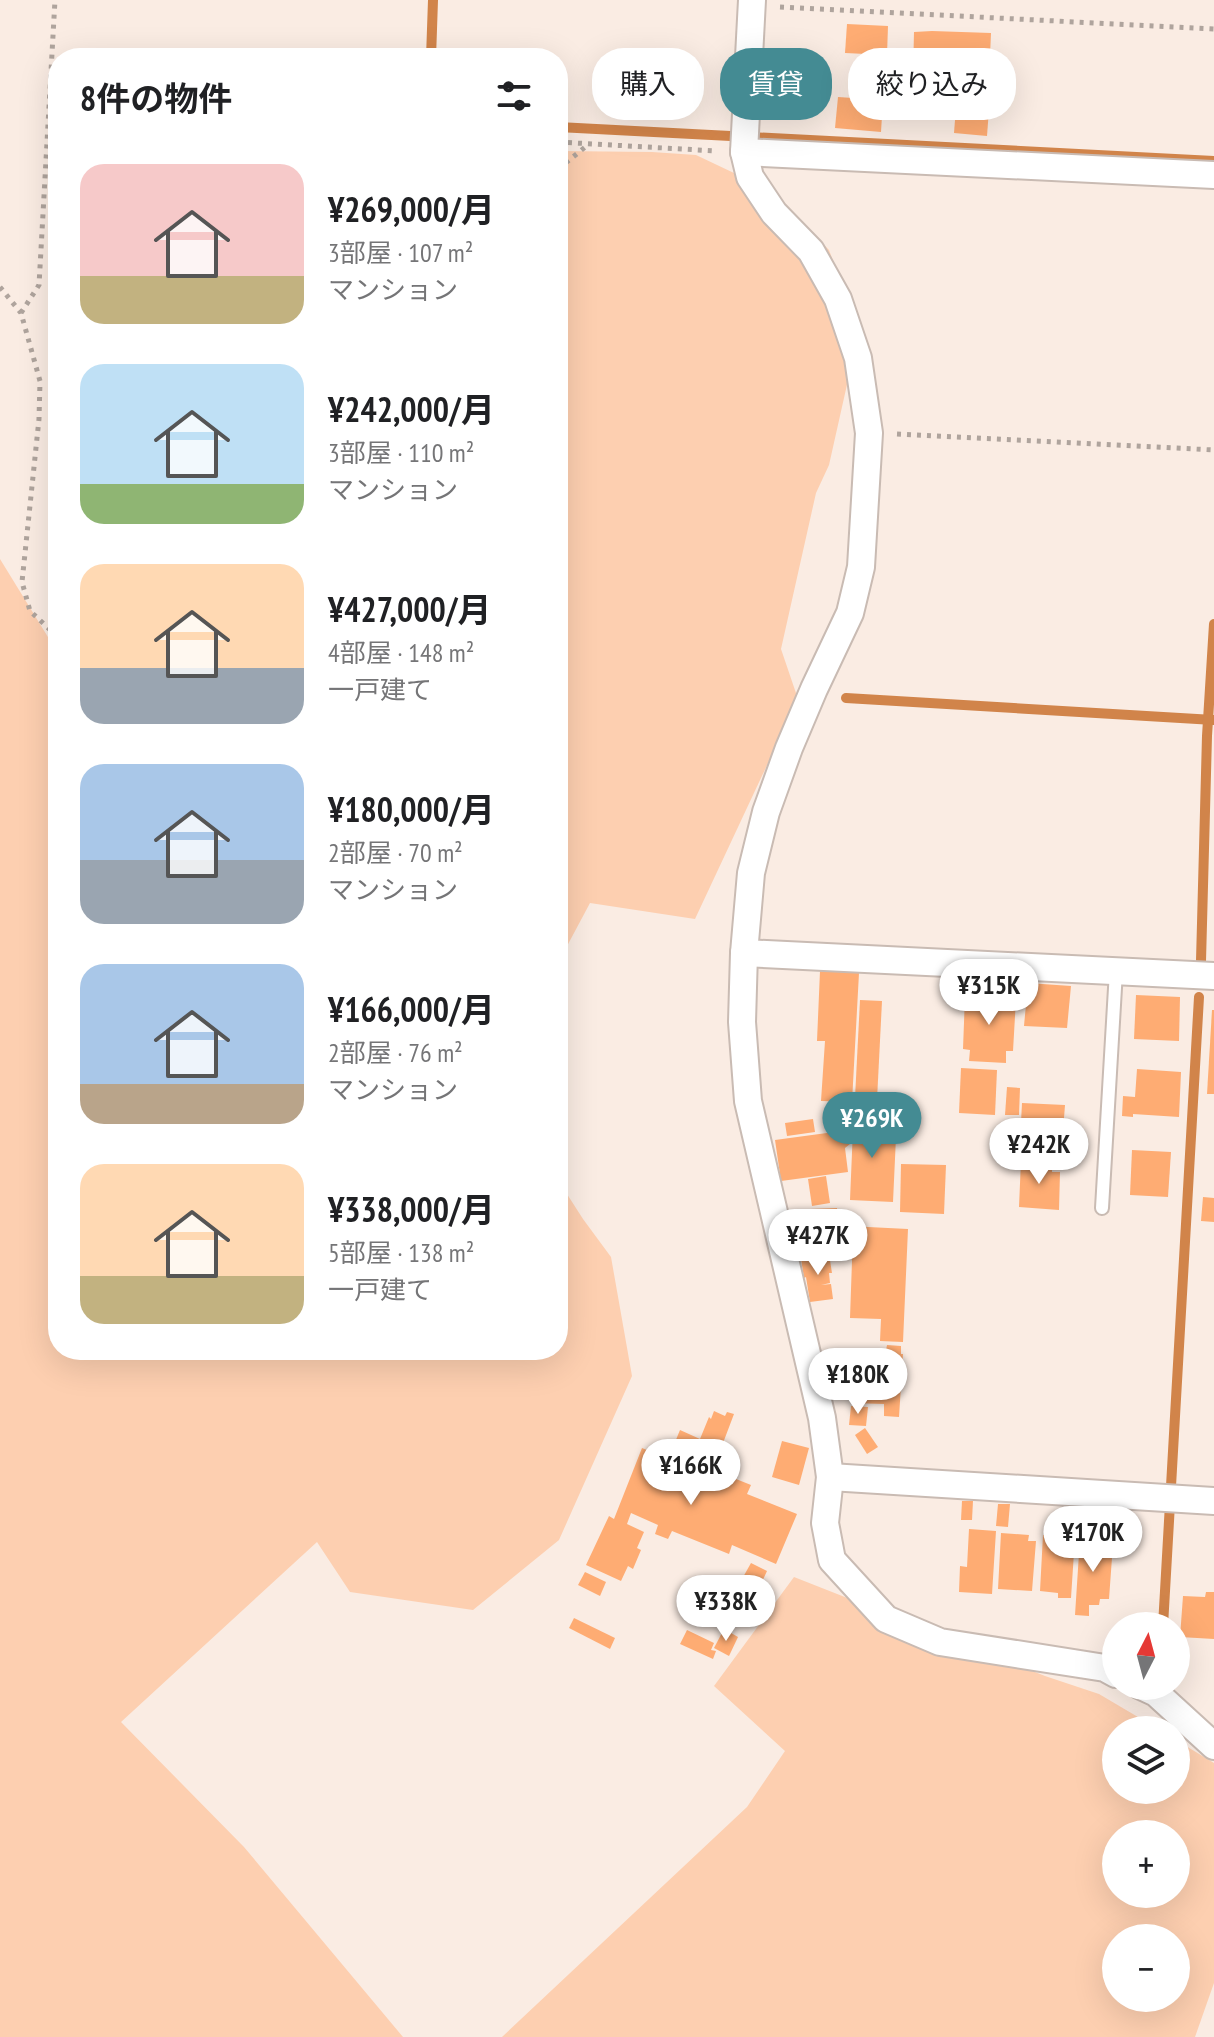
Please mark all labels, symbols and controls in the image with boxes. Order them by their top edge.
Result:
chip: 購入 [592,48,704,120]
chip: 賃貸 [720,48,832,120]
chip: 絞り込み [848,48,1016,120]
icon: filters [492,74,536,118]
text: 8件の物件 [80,76,232,120]
text: ¥269,000/月 [328,187,495,231]
icon: home [144,196,240,292]
text: 3部屋 · 107 m² [328,236,473,269]
text: マンション [328,273,458,306]
text: ¥242,000/月 [328,387,495,431]
icon: home [144,396,240,492]
text: 3部屋 · 110 m² [328,436,474,469]
text: マンション [328,473,458,506]
text: ¥427,000/月 [328,587,492,631]
icon: home [144,596,240,692]
text: 4部屋 · 148 m² [328,636,474,669]
text: 一戸建て [328,673,432,706]
text: ¥180,000/月 [328,787,495,831]
icon: home [144,796,240,892]
text: 2部屋 · 70 m² [328,836,463,869]
text: マンション [328,873,458,906]
pin: ¥315K [933,959,1045,1027]
text: ¥315K [957,968,1021,1001]
text: ¥166,000/月 [328,987,495,1031]
icon: home [144,996,240,1092]
text: 2部屋 · 76 m² [328,1036,463,1069]
text: マンション [328,1073,458,1106]
pin: ¥269K [816,1092,928,1160]
text: ¥269K [840,1101,904,1134]
pin: ¥242K [983,1118,1095,1186]
text: ¥242K [1007,1127,1071,1160]
text: ¥338,000/月 [328,1187,495,1231]
icon: home [144,1196,240,1292]
pin: ¥427K [762,1209,874,1277]
text: ¥427K [786,1218,850,1251]
text: 5部屋 · 138 m² [328,1236,474,1269]
text: 一戸建て [328,1273,432,1306]
pin: ¥180K [802,1348,914,1416]
text: ¥180K [826,1357,890,1390]
pin: ¥166K [635,1439,747,1507]
text: ¥166K [659,1448,723,1481]
pin: ¥170K [1037,1506,1149,1574]
text: ¥170K [1061,1515,1125,1548]
pin: ¥338K [670,1575,782,1643]
text: ¥338K [694,1584,758,1617]
north arrow [1102,1612,1190,1700]
map controls [1102,1612,1190,2012]
button: layers [1102,1716,1190,1804]
button: + [1102,1820,1190,1908]
button: − [1102,1924,1190,2012]

